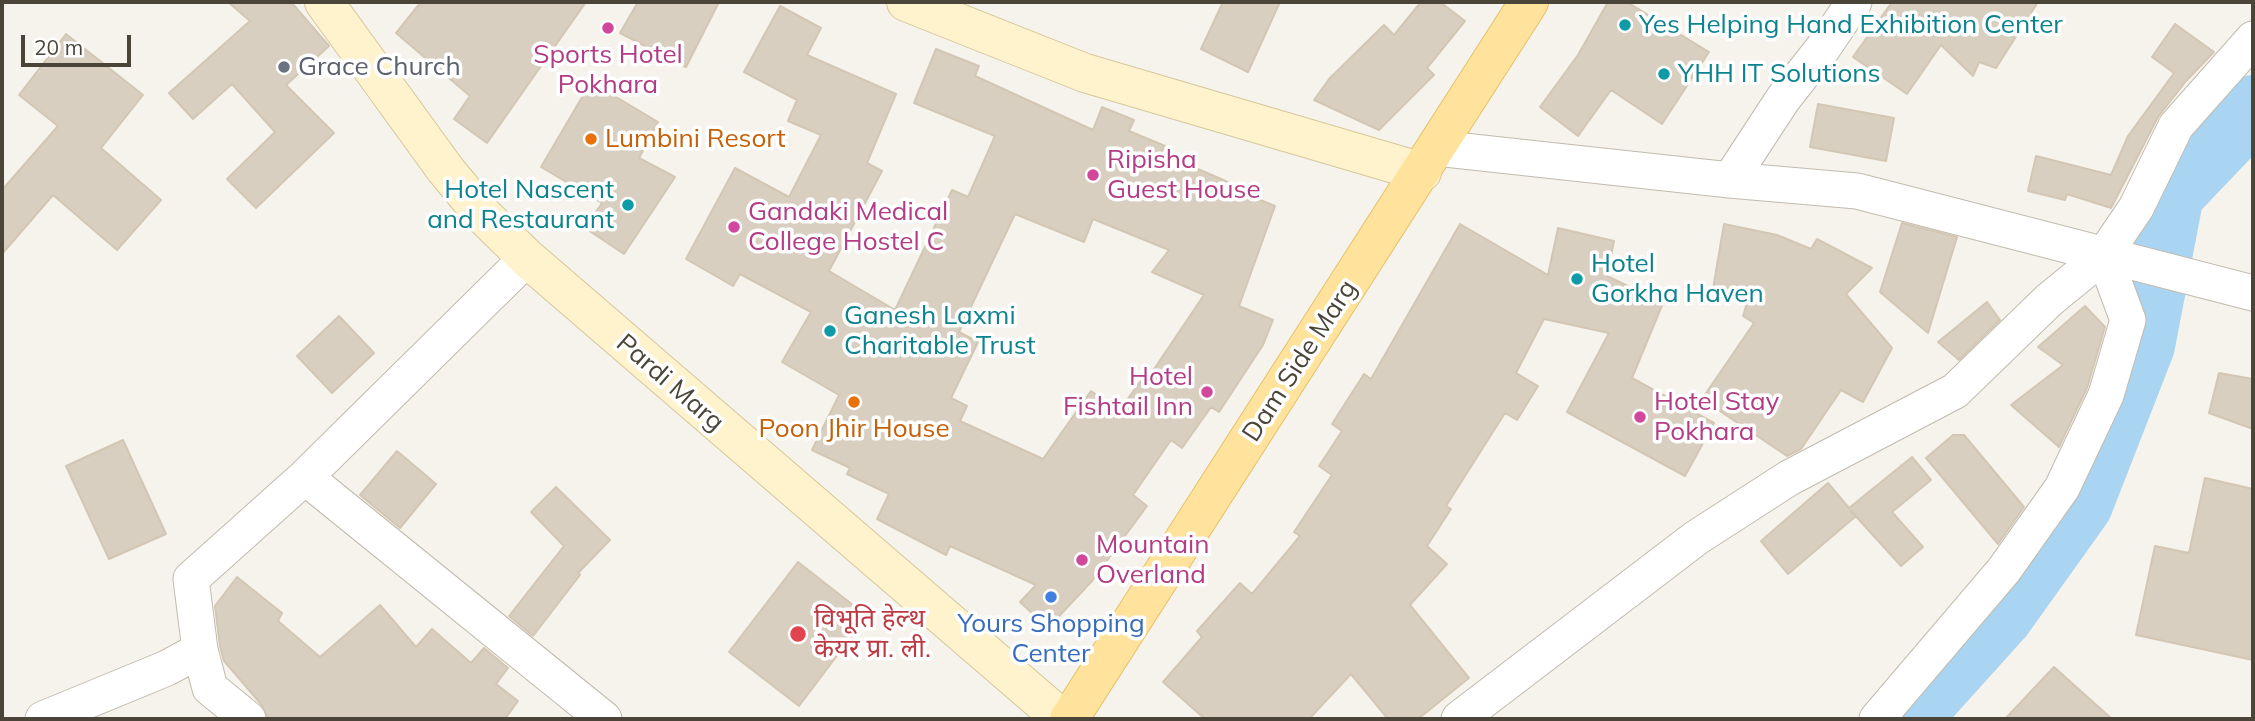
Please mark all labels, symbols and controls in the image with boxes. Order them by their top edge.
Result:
place label: Yes Helping Hand Exhibition Center [1639,9,2063,41]
marker: Yes Helping Hand Exhibition Center [1617,17,1633,33]
marker: Sports Hotel Pokhara [600,20,616,36]
scale bar [24,21,135,65]
text: 20 m [34,34,83,60]
place label: Sports Hotel Pokhara [533,39,683,100]
place label: Grace Church [298,51,461,83]
place label: YHH IT Solutions [1678,58,1880,90]
marker: Grace Church [276,59,292,75]
marker: YHH IT Solutions [1656,66,1672,82]
place label: Lumbini Resort [605,123,786,155]
marker: Lumbini Resort [583,131,599,147]
place label: Ripisha Guest House [1107,144,1261,206]
marker: Ripisha Guest House [1085,167,1101,183]
place label: Hotel Nascent and Restaurant [427,174,614,235]
place label: Gandaki Medical College Hostel C [748,196,948,258]
marker: Hotel Nascent and Restaurant [620,197,636,213]
marker: Gandaki Medical College Hostel C [726,219,742,235]
place label: Hotel Gorkha Haven [1591,248,1764,310]
marker: Hotel Gorkha Haven [1569,271,1585,287]
street label: Dam Side Marg [1236,274,1364,448]
place label: Ganesh Laxmi Charitable Trust [844,300,1036,362]
marker: Ganesh Laxmi Charitable Trust [822,323,838,339]
street label: Pardi Marg [610,328,730,438]
place label: Hotel Fishtail Inn [1063,361,1193,422]
marker: Hotel Fishtail Inn [1199,384,1215,400]
place label: Hotel Stay Pokhara [1654,386,1779,448]
marker: Poon Jhir House [846,394,862,410]
marker: Hotel Stay Pokhara [1632,409,1648,425]
place label: Poon Jhir House [758,413,950,445]
place label: Mountain Overland [1096,529,1210,590]
marker: Mountain Overland [1074,552,1090,568]
marker: Yours Shopping Center [1043,589,1059,605]
place label: विभूति हेल्थ केयर प्रा. ली. [814,603,931,664]
place label: Yours Shopping Center [957,608,1145,670]
marker: विभूति हेल्थ केयर प्रा. ली. [788,624,808,644]

